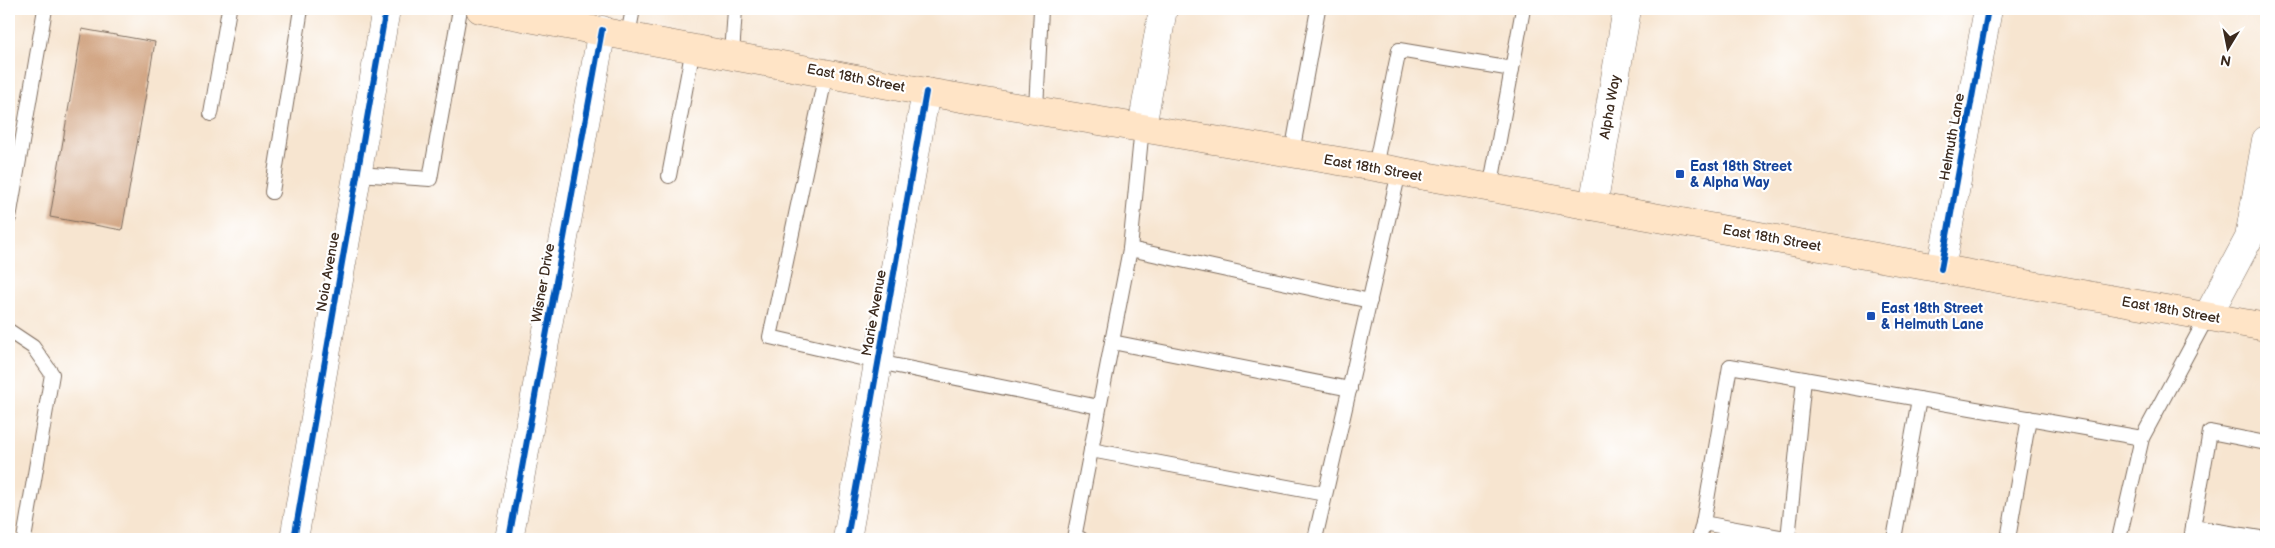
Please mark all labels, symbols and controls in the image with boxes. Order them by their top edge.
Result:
north arrow [2202,22,2252,72]
text: N [2219,51,2232,70]
street label: East 18th Street [805,60,907,96]
street label: Alpha Way [1596,73,1624,140]
street label: Helmuth Lane [1936,92,1968,182]
street label: East 18th Street [1322,151,1424,185]
place label: East 18th Street & Alpha Way [1690,158,1792,191]
marker: East 18th Street & Alpha Way [1674,168,1686,180]
street label: East 18th Street [1721,221,1823,255]
street label: Noia Avenue [313,231,343,313]
street label: Wisner Drive [528,242,558,324]
street label: Marie Avenue [858,268,890,358]
street label: East 18th Street [2120,293,2222,327]
place label: East 18th Street & Helmuth Lane [1881,300,1984,333]
marker: East 18th Street & Helmuth Lane [1865,310,1877,322]

